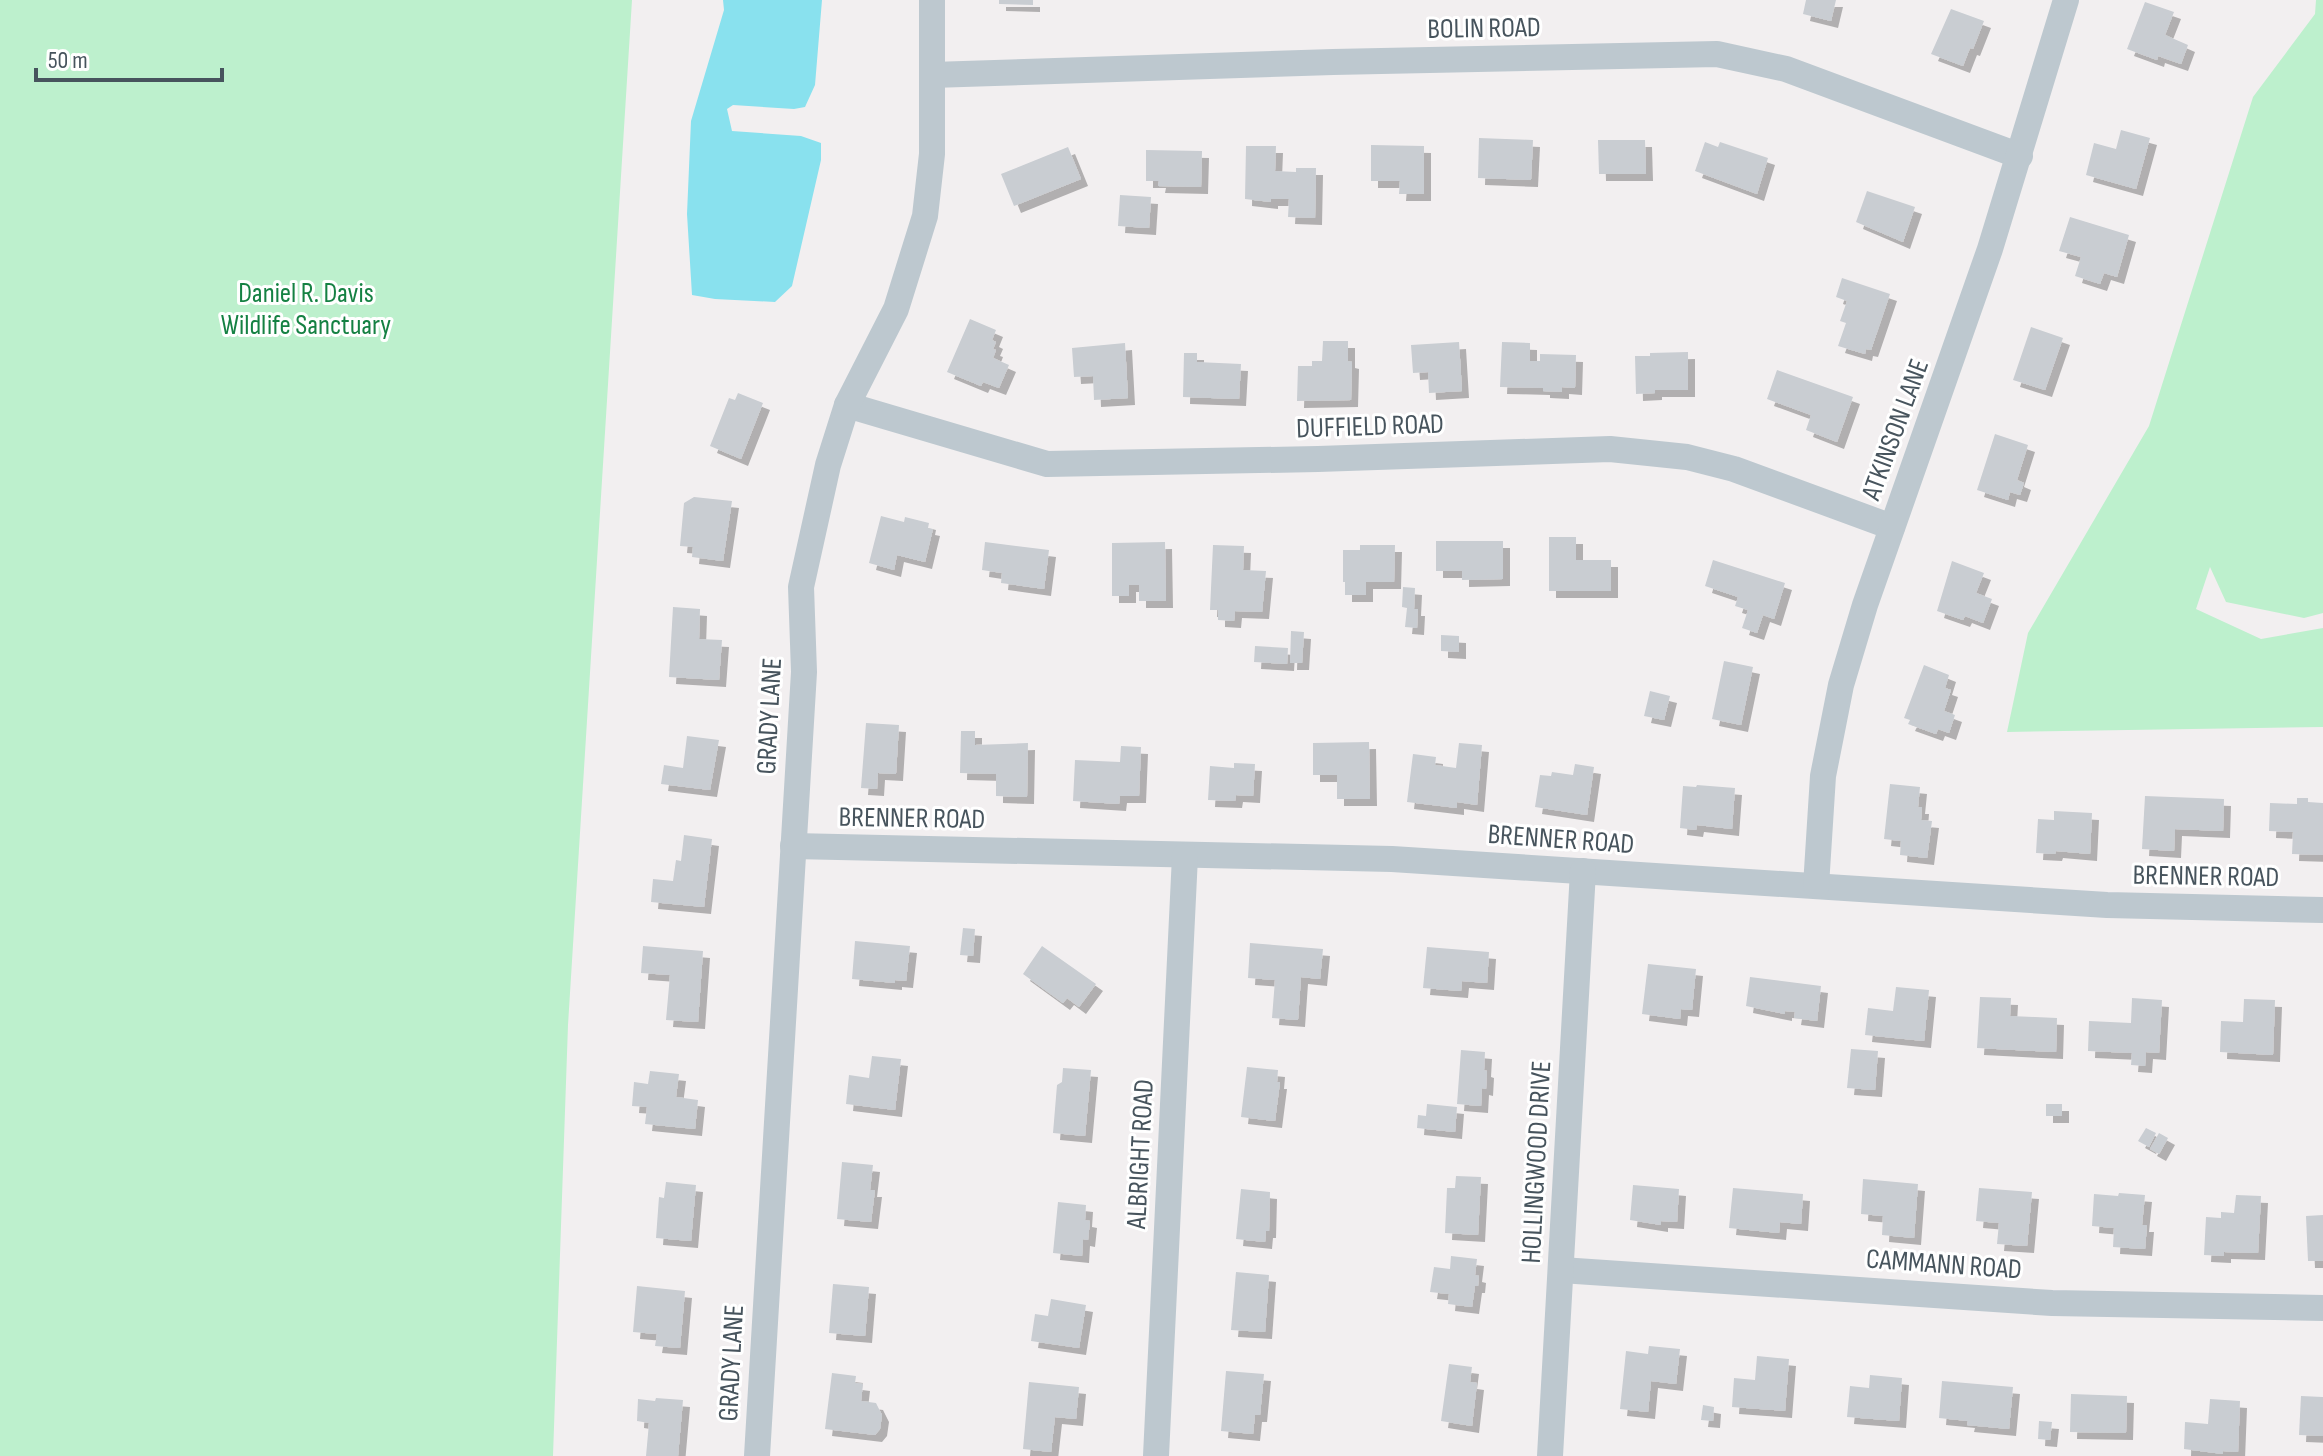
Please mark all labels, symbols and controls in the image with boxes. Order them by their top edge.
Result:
street label: BOLIN ROAD [1427,11,1541,46]
scale bar [36,32,222,82]
text: 50 m [48,46,88,75]
park label: Daniel R. Davis Wildlife Sanctuary [221,277,391,342]
street label: ATKINSON LANE [1854,355,1936,505]
street label: DUFFIELD ROAD [1296,407,1444,446]
street label: GRADY LANE [750,657,789,775]
street label: BRENNER ROAD [838,801,986,836]
street label: BRENNER ROAD [1487,818,1635,861]
street label: BRENNER ROAD [2132,859,2280,894]
street label: HOLLINGWOOD DRIVE [1515,1060,1558,1264]
street label: ALBRIGHT ROAD [1120,1078,1161,1231]
street label: CAMMANN ROAD [1865,1243,2023,1286]
street label: GRADY LANE [712,1304,751,1422]

